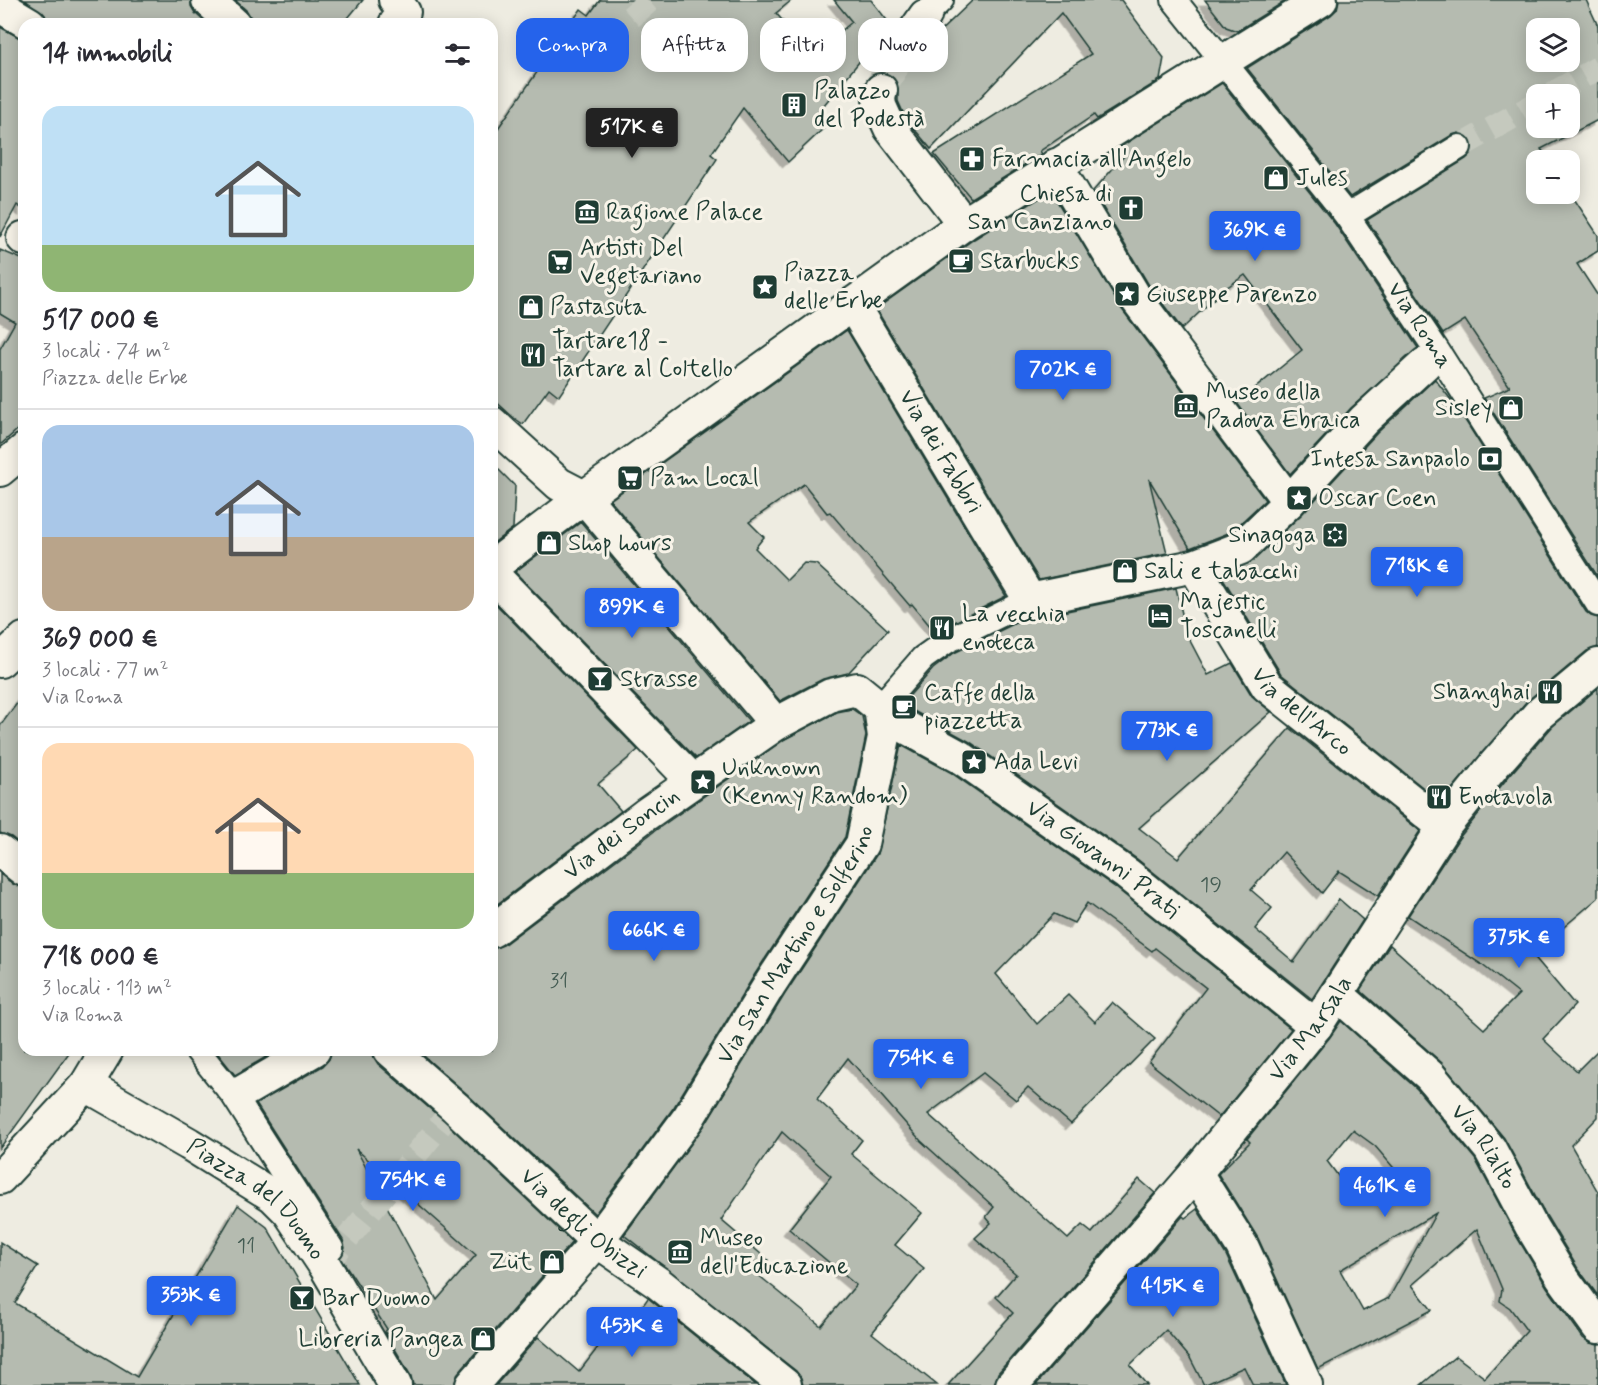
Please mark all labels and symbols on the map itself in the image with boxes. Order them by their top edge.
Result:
place label: Palazzo del Podestà [814,76,925,135]
building icon: Palazzo del Podestà [779,90,809,120]
pin: 517K € [583,108,681,159]
pharmacy icon: Farmacia all'Angelo [957,144,987,174]
place label: Farmacia all'Angelo [992,144,1192,178]
shop icon: Jules [1261,163,1291,193]
place label: Jules [1296,163,1348,194]
place label: Chiesa di San Canziano [968,179,1112,238]
church icon: Chiesa di San Canziano [1116,193,1146,223]
museum icon: Ragione Palace [572,197,602,227]
place label: Ragione Palace [606,197,763,231]
pin: 369K € [1206,211,1304,262]
place label: Artisti Del Vegetariano [580,233,702,295]
cafe icon: Starbucks [946,246,976,276]
place label: Starbucks [980,246,1079,277]
supermarket icon: Artisti Del Vegetariano [545,247,575,277]
place label: Piazza delle Erbe [784,258,883,317]
place icon: Piazza delle Erbe [750,272,780,302]
street label: Via Roma [1380,276,1460,374]
place icon: Giuseppe Parenzo [1112,279,1142,309]
place label: Giuseppe Parenzo [1146,279,1317,310]
shop icon: Pastasuta [516,292,546,322]
place label: Pastasuta [550,292,647,323]
place label: Tartare18 - Tartare al Coltello [552,326,733,385]
restaurant icon: Tartare18 - Tartare al Coltello [518,340,548,370]
pin: 702K € [1014,350,1112,401]
place label: Museo della Padova Ebraica [1206,377,1361,436]
street label: Via dei Fabbri [891,384,990,519]
museum icon: Museo della Padova Ebraica [1171,391,1201,421]
place label: Sisley [1435,393,1492,424]
shop icon: Sisley [1496,393,1526,423]
place label: Intesa Sanpaolo [1310,444,1470,475]
bank icon: Intesa Sanpaolo [1475,444,1505,474]
supermarket icon: Pam Local [615,463,645,493]
place label: Pam Local [650,463,759,494]
place icon: Oscar Coen [1284,483,1314,513]
place label: Oscar Coen [1318,483,1437,514]
place label: Sinagoga [1228,520,1316,553]
synagogue icon: Sinagoga [1320,520,1350,550]
shop icon: Shop hours [534,528,564,558]
place label: Shop hours [568,528,672,559]
pin: 718K € [1368,547,1466,598]
shop icon: Sali e tabacchi [1110,556,1140,586]
place label: Sali e tabacchi [1144,556,1298,587]
place label: Majestic Toscanelli [1180,587,1277,646]
pin: 899K € [583,588,681,639]
place label: La vecchia enoteca [962,599,1066,658]
hotel icon: Majestic Toscanelli [1145,601,1175,631]
restaurant icon: La vecchia enoteca [927,613,957,643]
street label: Via dell'Arco [1244,661,1358,763]
bar icon: Strasse [585,664,615,694]
place label: Strasse [620,664,698,695]
place label: Shanghai [1433,677,1530,708]
restaurant icon: Shanghai [1535,677,1565,707]
place label: Caffe della piazzetta [924,678,1036,737]
cafe icon: Caffe della piazzetta [889,692,919,722]
pin: 773K € [1118,711,1216,762]
place icon: Ada Levi [959,747,989,777]
place label: Ada Levi [994,747,1078,778]
place label: Unknown (Kenny Random) [722,753,908,812]
place icon: Unknown (Kenny Random) [688,767,718,797]
street label: Via dei Soncin [557,780,686,887]
restaurant icon: Enotavola [1424,782,1454,812]
place label: Enotavola [1458,782,1553,813]
street label: Via Giovanni Prati [1020,792,1186,926]
street label: Via San Martino e Solferino [709,823,881,1070]
house number: 19 [1200,871,1222,899]
pin: 666K € [605,911,703,962]
pin: 375K € [1470,918,1568,969]
house number: 31 [550,967,568,995]
street label: Via Marsala [1261,970,1360,1088]
pin: 754K € [872,1039,970,1090]
street label: Via Rialto [1443,1097,1524,1195]
street label: Piazza del Duomo [181,1131,332,1266]
pin: 754K € [364,1161,462,1212]
street label: Via degli Obizzi [513,1161,653,1286]
pin: 461K € [1336,1167,1434,1218]
place label: Museo dell'Educazione [700,1223,848,1282]
house number: 11 [237,1232,255,1260]
museum icon: Museo dell'Educazione [665,1237,695,1267]
place label: Züt [489,1247,532,1278]
shop icon: Züt [537,1247,567,1277]
pin: 415K € [1124,1267,1222,1318]
pin: 353K € [142,1276,240,1327]
bar icon: Bar Duomo [287,1283,317,1313]
place label: Bar Duomo [322,1283,430,1314]
pin: 453K € [583,1307,681,1358]
place label: Libreria Pangea [298,1324,464,1357]
shop icon: Libreria Pangea [468,1324,498,1354]

